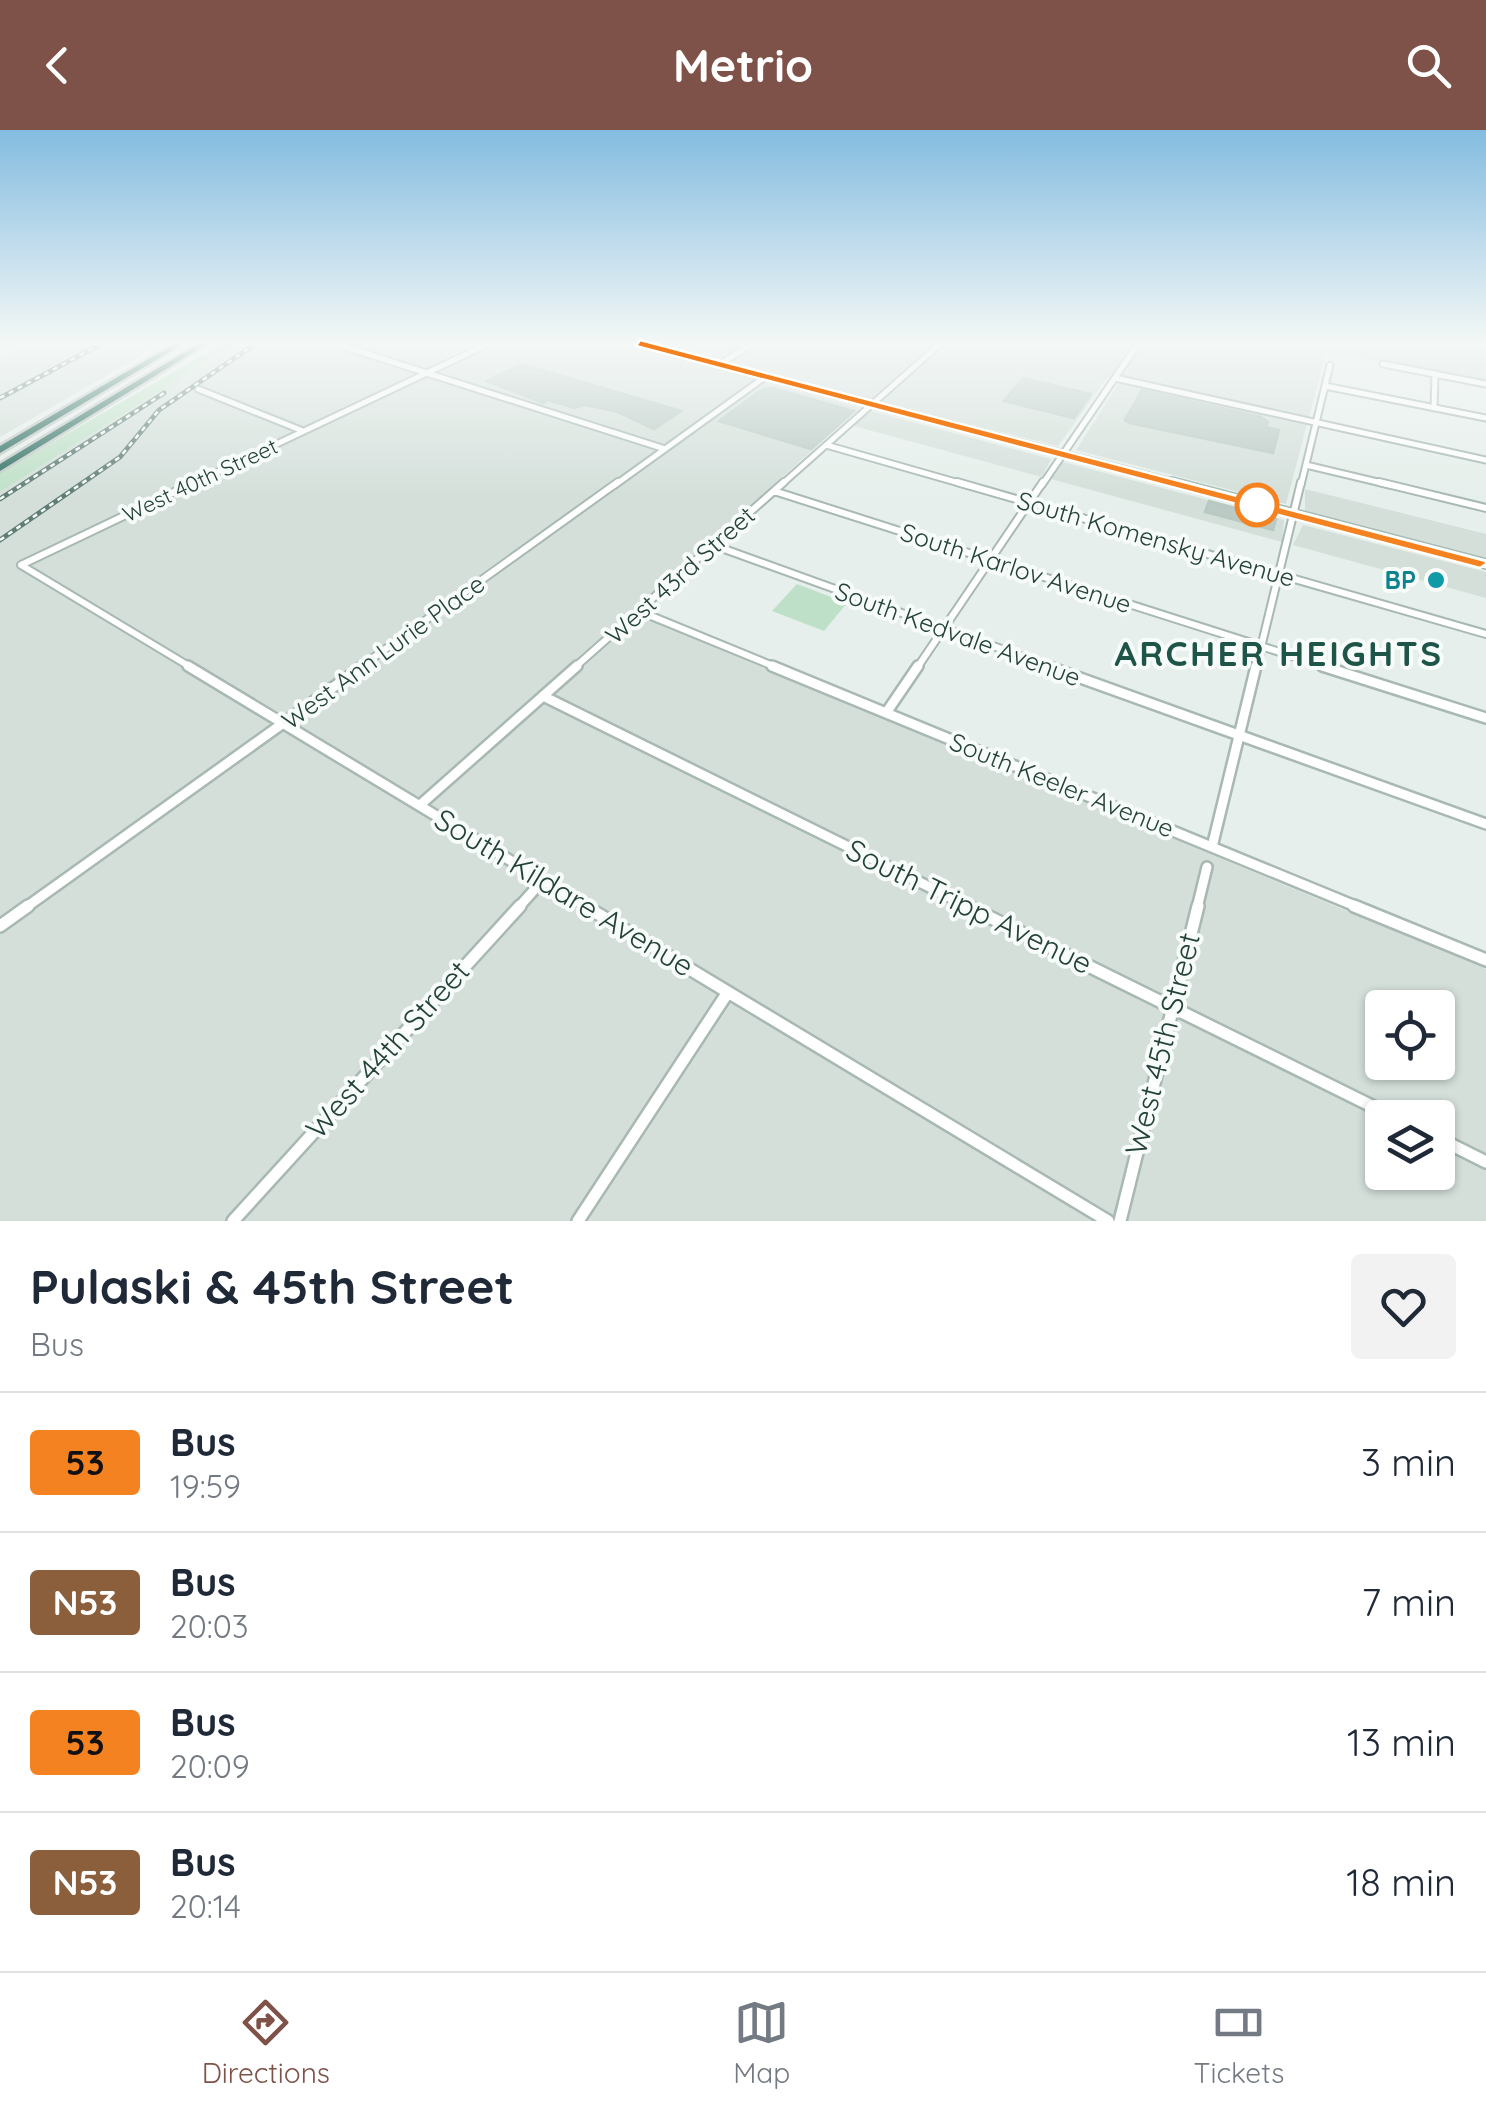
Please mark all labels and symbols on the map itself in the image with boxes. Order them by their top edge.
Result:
street label: West 40th Street [118,432,282,528]
street label: South Komensky Avenue [1014,484,1299,593]
unlabelled marker [1236,484,1278,526]
street label: West 43rd Street [598,499,761,650]
street label: South Karlov Avenue [897,516,1135,619]
place label: BP [1385,564,1416,595]
street label: West Ann Lurie Place [275,568,490,736]
marker: BP [1425,569,1447,591]
street label: South Kedvale Avenue [831,575,1085,692]
district label: ARCHER HEIGHTS [1114,631,1444,675]
street label: South Keeler Avenue [946,725,1179,844]
street label: South Kildare Avenue [428,800,701,985]
street label: South Tripp Avenue [840,830,1099,982]
street label: West 45th Street [1116,929,1208,1159]
street label: West 44th Street [297,952,477,1146]

